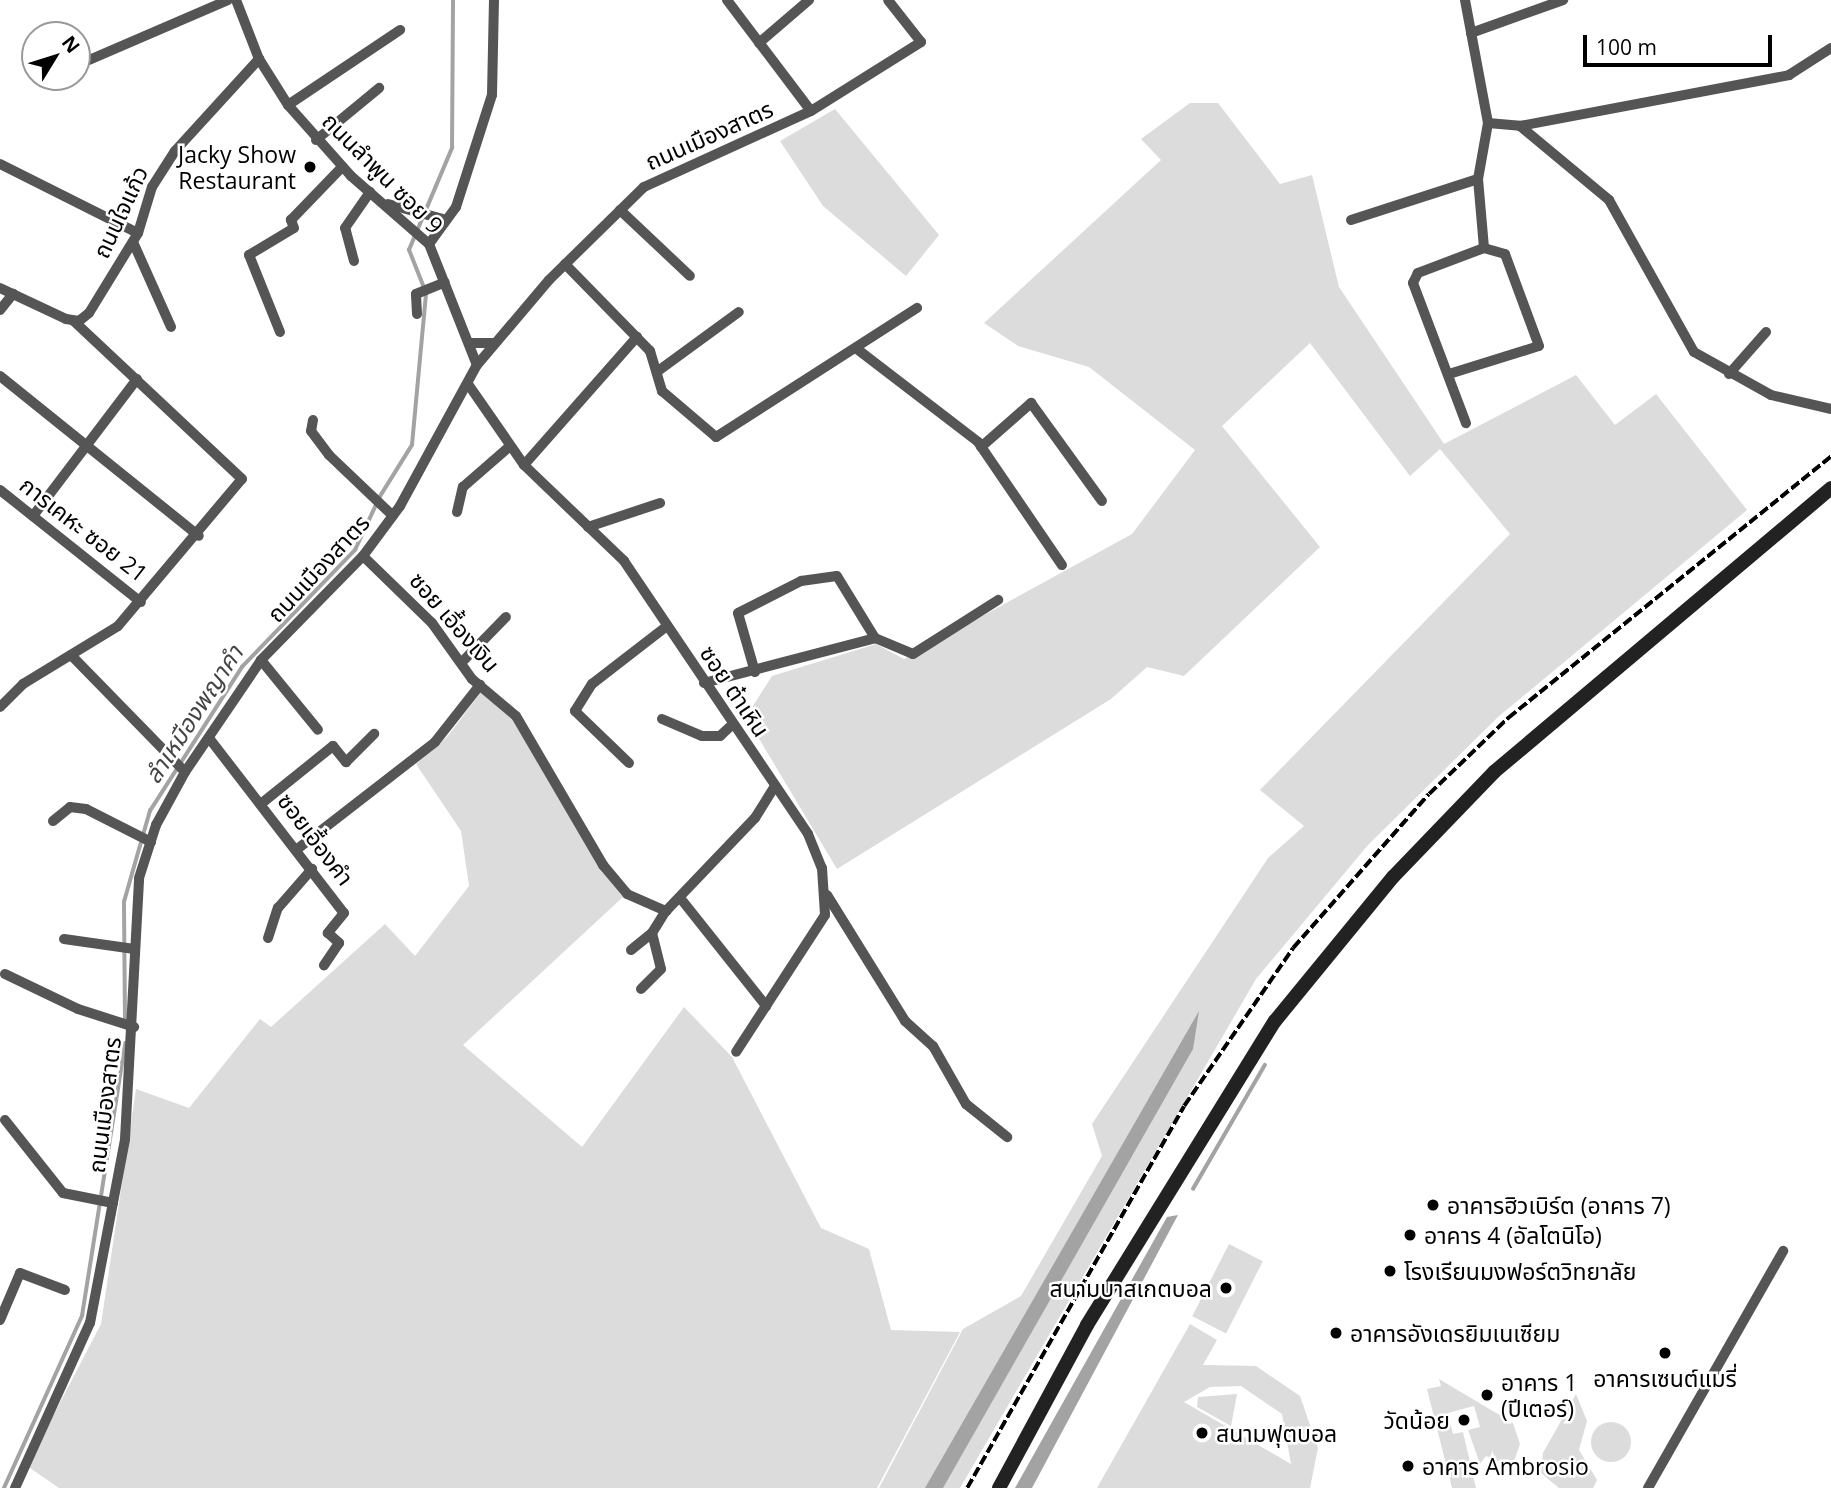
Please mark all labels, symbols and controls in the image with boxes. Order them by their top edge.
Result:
north arrow [21,21,91,91]
scale bar [1586,21,1775,65]
text: N [56,30,86,58]
text: 100 m [1596,33,1657,61]
street label: ถนนเมืองสาตร [641,95,777,175]
street label: ถนนลำพูน ซอย 9 [317,107,449,239]
place label: Jacky Show Restaurant [178,140,296,194]
marker: Jacky Show Restaurant [302,159,318,175]
street label: ถนนใจแก้ว [87,162,153,262]
street label: การเคหะ ซอย 21 [15,471,153,587]
street label: ถนนเมืองสาตร [261,509,375,627]
street label: ซอย เอื้องเงิน [404,566,506,678]
water label: ลำเหมืองพญาคำ [138,640,248,788]
street label: ซอย ต๋าเหิน [694,640,776,742]
street label: ซอยเอื้องคำ [272,787,360,891]
street label: ถนนเมืองสาตร [82,1035,126,1175]
place label: อาคารฮิวเบิร์ต (อาคาร 7) [1447,1191,1671,1219]
marker: อาคารฮิวเบิร์ต (อาคาร 7) [1425,1197,1441,1213]
place label: อาคาร 4 (อัลโตนิโอ) [1424,1221,1602,1249]
marker: อาคาร 4 (อัลโตนิโอ) [1402,1227,1418,1243]
place label: โรงเรียนมงฟอร์ตวิทยาลัย [1404,1257,1636,1285]
marker: โรงเรียนมงฟอร์ตวิทยาลัย [1382,1263,1398,1279]
place label: สนามบาสเกตบอล [1049,1274,1212,1302]
marker: สนามบาสเกตบอล [1218,1280,1234,1296]
place label: อาคารอังเดรยิมเนเซียม [1350,1319,1560,1347]
marker: อาคารอังเดรยิมเนเซียม [1328,1325,1344,1341]
marker: อาคารเซนต์แมรี่ [1657,1345,1673,1361]
place label: อาคารเซนต์แมรี่ [1593,1364,1737,1392]
place label: อาคาร 1 (ปีเตอร์) [1501,1368,1577,1422]
marker: อาคาร 1 (ปีเตอร์) [1479,1387,1495,1403]
place label: วัดน้อย [1384,1406,1450,1434]
marker: วัดน้อย [1456,1412,1472,1428]
place label: สนามฟุตบอล [1216,1419,1337,1447]
marker: สนามฟุตบอล [1194,1425,1210,1441]
place label: อาคาร Ambrosio [1422,1452,1589,1480]
marker: อาคาร Ambrosio [1400,1458,1416,1474]

